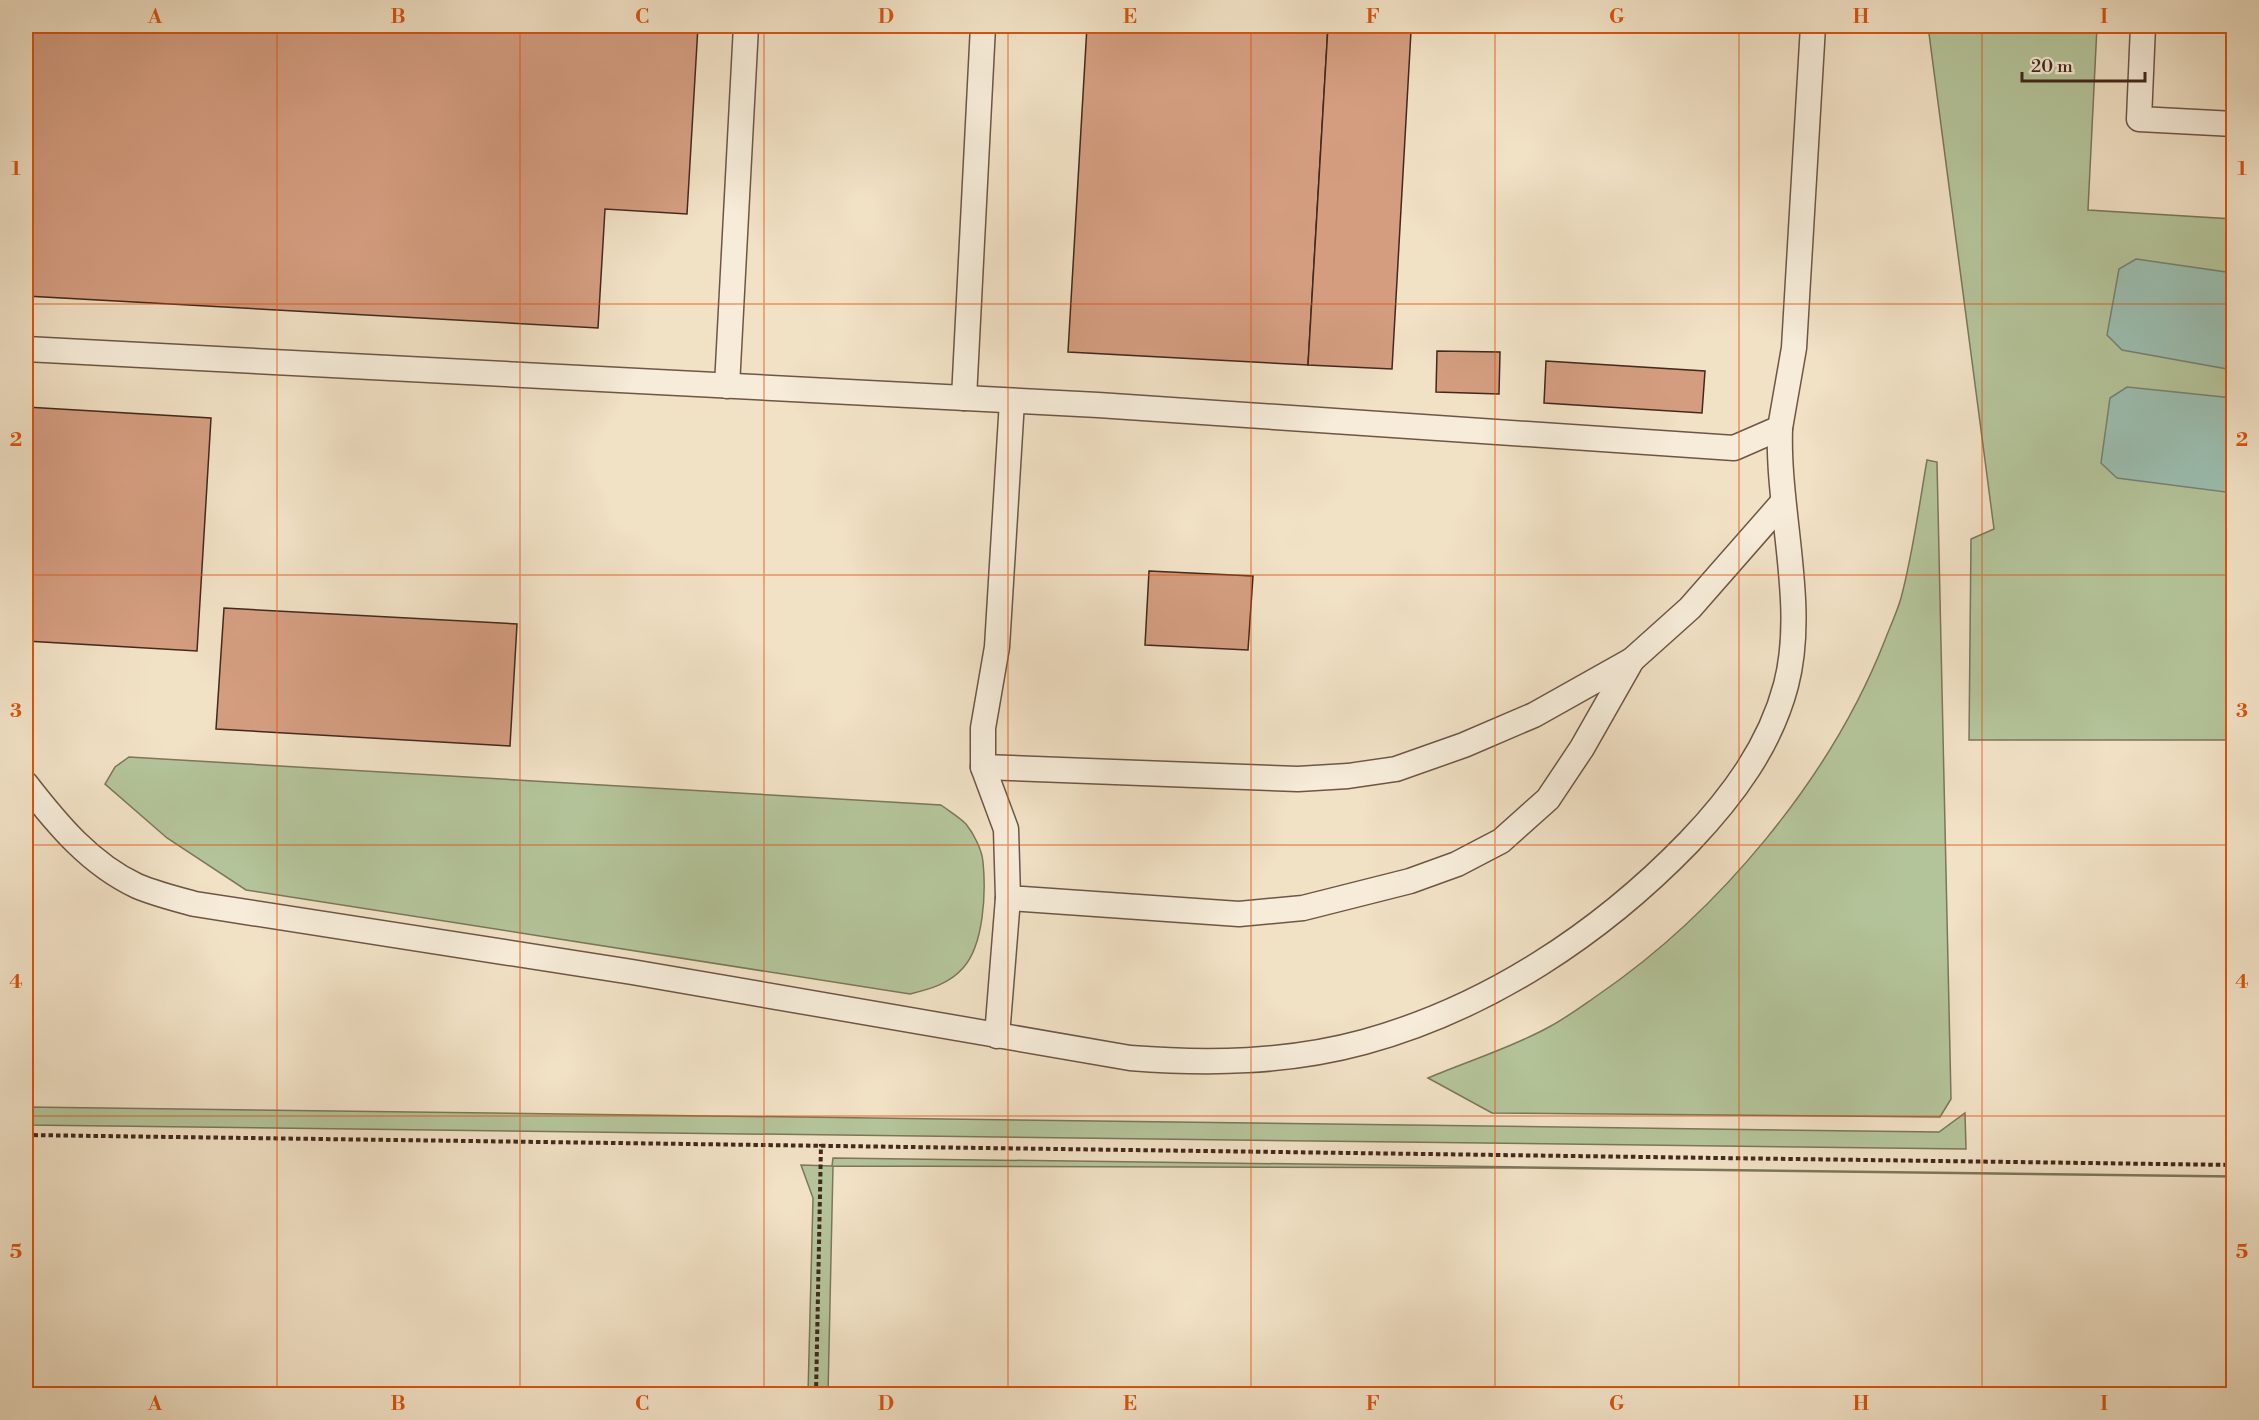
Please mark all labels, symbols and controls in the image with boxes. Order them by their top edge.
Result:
text: A [147,5,163,30]
text: B [390,5,406,30]
text: C [635,5,649,30]
text: D [878,5,894,30]
text: E [1123,5,1137,30]
text: F [1366,5,1380,30]
text: G [1609,5,1625,30]
text: H [1853,5,1870,30]
text: I [2100,5,2108,30]
scale bar [2022,45,2145,83]
text: 20 m [2031,55,2073,78]
text: 1 [11,157,21,182]
text: 1 [2237,157,2247,182]
text: 2 [10,428,22,453]
text: 2 [2236,428,2248,453]
text: 3 [10,699,22,724]
text: 3 [2236,699,2248,724]
text: 4 [9,970,23,995]
text: 4 [2235,970,2249,995]
text: 5 [10,1240,22,1265]
text: 5 [2236,1240,2248,1265]
text: A [147,1392,163,1417]
text: B [390,1392,406,1417]
text: C [635,1392,649,1417]
text: D [878,1392,894,1417]
text: E [1123,1392,1137,1417]
text: F [1366,1392,1380,1417]
text: G [1609,1392,1625,1417]
text: H [1853,1392,1870,1417]
text: I [2100,1392,2108,1417]

